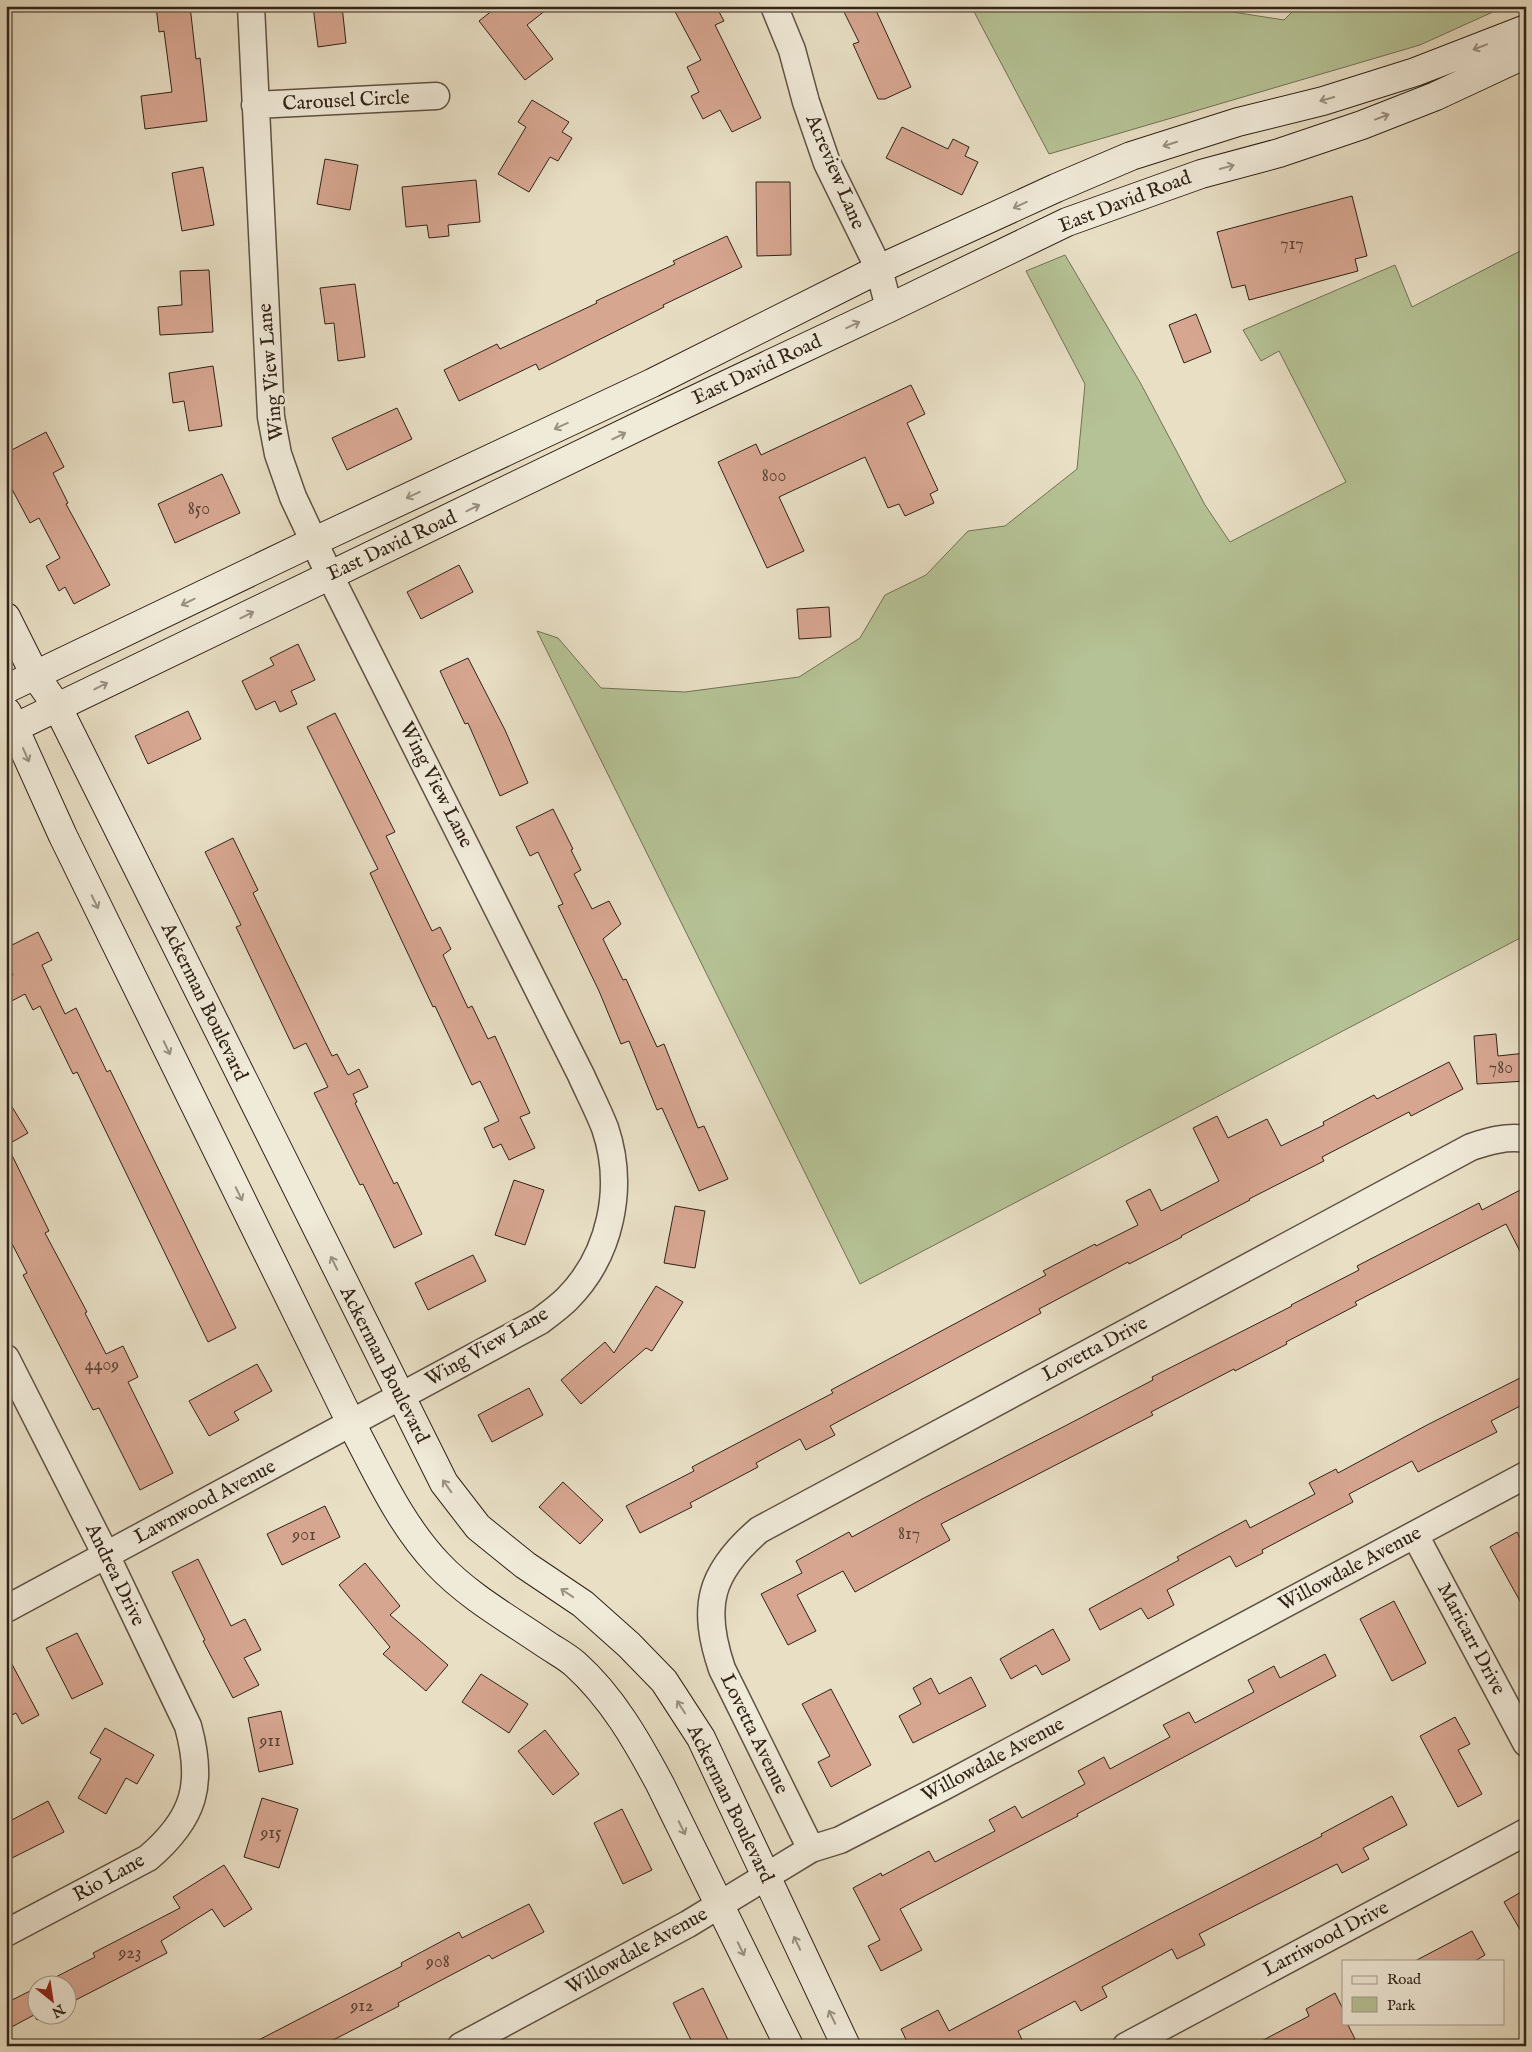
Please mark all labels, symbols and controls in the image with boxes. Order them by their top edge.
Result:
one-way arrow [1473,43,1489,52]
street label: Carousel Circle [282,85,410,117]
one-way arrow [1319,95,1335,105]
street label: Acreview Lane [799,110,870,233]
one-way arrow [1374,112,1389,121]
one-way arrow [1163,139,1179,149]
one-way arrow [1219,162,1235,171]
street label: East David Road [1055,165,1195,239]
one-way arrow [1013,200,1028,210]
house number: 717 [1280,233,1304,256]
street label: Wing View Lane [253,302,289,442]
one-way arrow [845,320,860,330]
street label: East David Road [688,329,826,411]
one-way arrow [554,421,569,431]
one-way arrow [611,431,626,440]
house number: 800 [762,465,786,488]
one-way arrow [406,490,421,500]
house number: 850 [188,498,210,521]
one-way arrow [465,503,480,512]
street label: East David Road [323,505,461,587]
one-way arrow [181,598,196,607]
one-way arrow [239,610,254,620]
one-way arrow [93,681,108,691]
street label: Wing View Lane [394,718,478,852]
one-way arrow [22,747,32,762]
one-way arrow [91,894,100,909]
street label: Ackerman Boulevard [154,918,253,1085]
one-way arrow [163,1040,172,1055]
house number: 780 [1489,1057,1513,1080]
one-way arrow [234,1186,244,1201]
one-way arrow [328,1256,338,1271]
street label: Ackerman Boulevard [333,1282,434,1448]
street label: Wing View Lane [421,1302,553,1392]
street label: Lovetta Drive [1038,1311,1152,1387]
house number: 4409 [85,1354,119,1377]
street label: Lawnwood Avenue [130,1454,280,1550]
one-way arrow [442,1479,452,1493]
street label: Andrea Drive [79,1519,151,1630]
street label: Willowdale Avenue [1274,1521,1426,1617]
house number: 817 [898,1523,920,1546]
house number: 901 [291,1524,316,1547]
street label: Maricarr Drive [1431,1579,1511,1699]
one-way arrow [560,1588,574,1598]
street label: Lovetta Avenue [714,1670,794,1798]
one-way arrow [676,1701,686,1715]
street label: Willowdale Avenue [917,1712,1069,1808]
street label: Ackerman Boulevard [680,1720,779,1887]
house number: 911 [258,1730,281,1753]
one-way arrow [677,1820,687,1835]
house number: 915 [259,1822,282,1845]
street label: Rio Lane [69,1848,149,1908]
street label: Larriwood Drive [1259,1895,1393,1983]
street label: Willowdale Avenue [562,1902,712,2000]
one-way arrow [792,1936,802,1951]
one-way arrow [737,1941,746,1956]
house number: 923 [117,1942,142,1965]
house number: 908 [425,1951,450,1974]
legend [1342,1960,1504,2024]
text: Road [1387,1970,1422,1989]
north arrow [28,1974,78,2024]
house number: 912 [350,1995,373,2018]
text: Park [1387,1996,1417,2015]
text: N [48,1999,69,2021]
one-way arrow [827,2010,836,2025]

